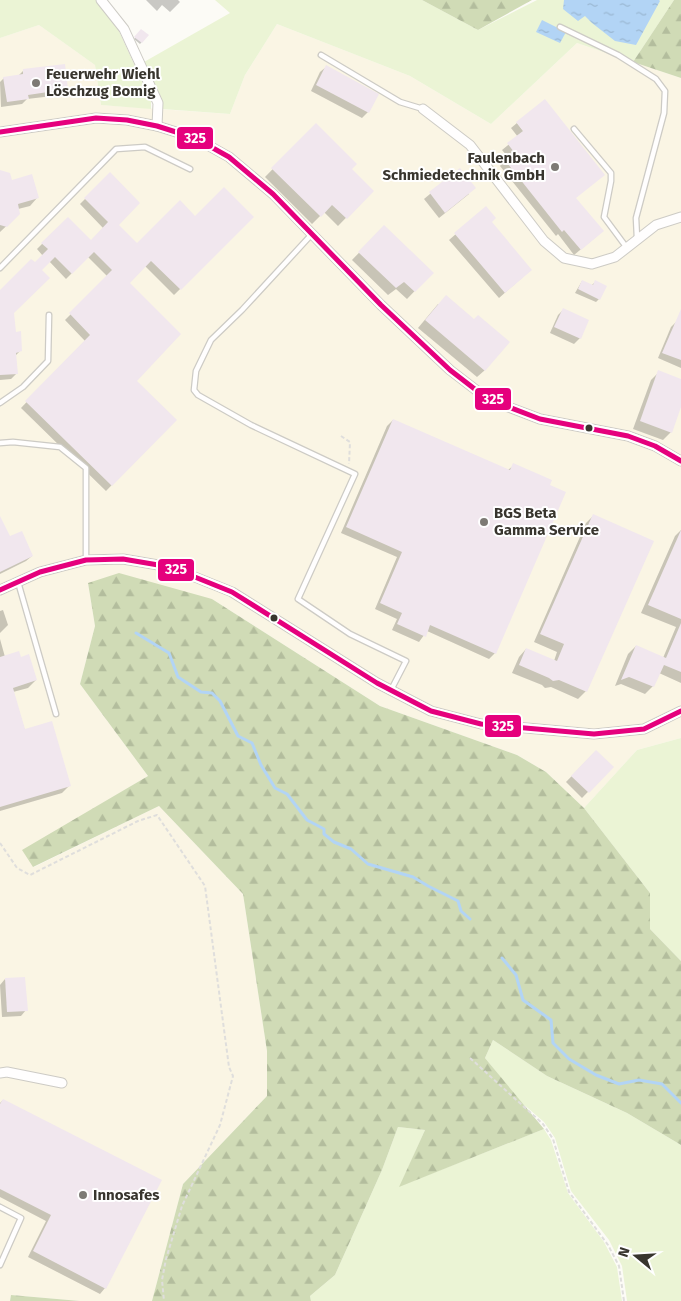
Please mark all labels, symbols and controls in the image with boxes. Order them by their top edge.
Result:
place label: Feuerwehr Wiehl Löschzug Bomig [46,65,161,100]
marker: Feuerwehr Wiehl Löschzug Bomig [30,77,42,89]
line badge: 325 [176,126,214,150]
text: 325 [183,130,206,147]
place label: Faulenbach Schmiedetechnik GmbH [382,149,545,184]
marker: Faulenbach Schmiedetechnik GmbH [549,161,561,173]
line badge: 325 [474,387,512,411]
text: 325 [481,391,504,408]
unlabelled marker [584,423,594,433]
place label: BGS Beta Gamma Service [494,504,599,539]
marker: BGS Beta Gamma Service [478,516,490,528]
line badge: 325 [157,558,195,582]
text: 325 [164,561,187,578]
unlabelled marker [269,613,279,623]
line badge: 325 [484,714,522,738]
text: 325 [491,718,514,735]
place label: Innosafes [93,1186,160,1204]
marker: Innosafes [77,1189,89,1201]
north arrow [611,1231,661,1281]
text: N [615,1245,634,1259]

